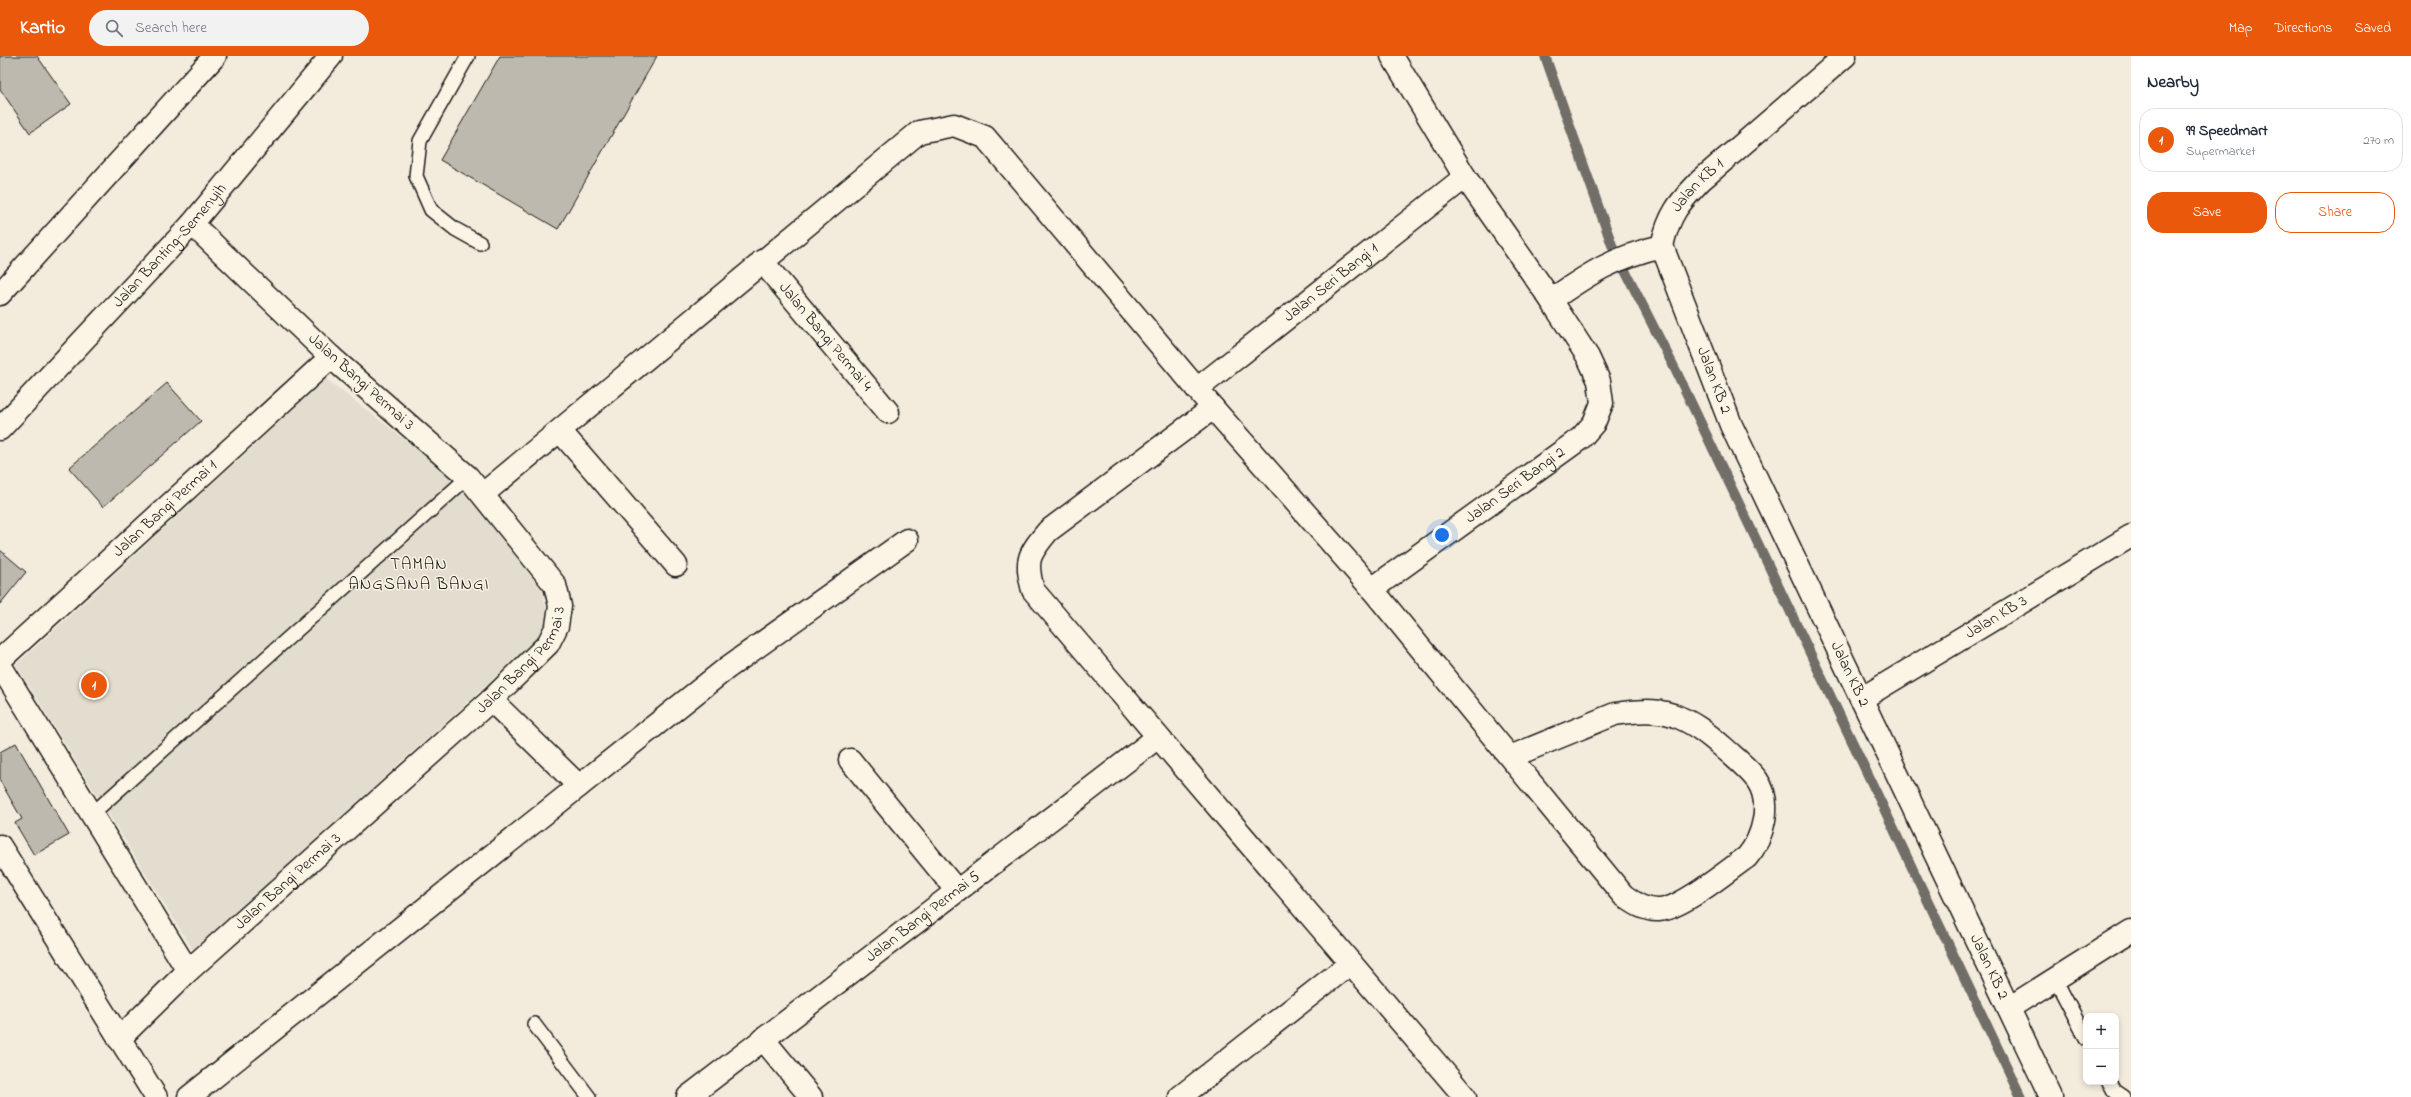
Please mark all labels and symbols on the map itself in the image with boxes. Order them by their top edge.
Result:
street label: Jalan KB 1 [1665,153,1730,217]
street label: Jalan Banting-Semenyih [107,178,233,313]
street label: Jalan Seri Bangi 1 [1278,238,1384,328]
street label: Jalan Bangi Permai 4 [773,277,879,397]
street label: Jalan Bangi Permai 3 [302,328,420,436]
street label: Jalan KB 2 [1690,343,1738,417]
street label: Jalan Seri Bangi 2 [1460,441,1571,530]
street label: Jalan Bangi Permai 1 [107,454,223,563]
your location [1432,525,1452,545]
district label: TAMAN ANGSANA BANGI [348,552,490,597]
street label: Jalan KB 3 [1961,589,2032,645]
street label: Jalan Bangi Permai 3 [471,605,572,720]
street label: Jalan KB 2 [1824,637,1876,711]
pin: 1 [81,670,107,700]
street label: Jalan Bangi Permai 3 [229,827,347,936]
street label: Jalan Bangi Permai 5 [861,865,985,969]
street label: Jalan KB 2 [1963,930,2015,1004]

